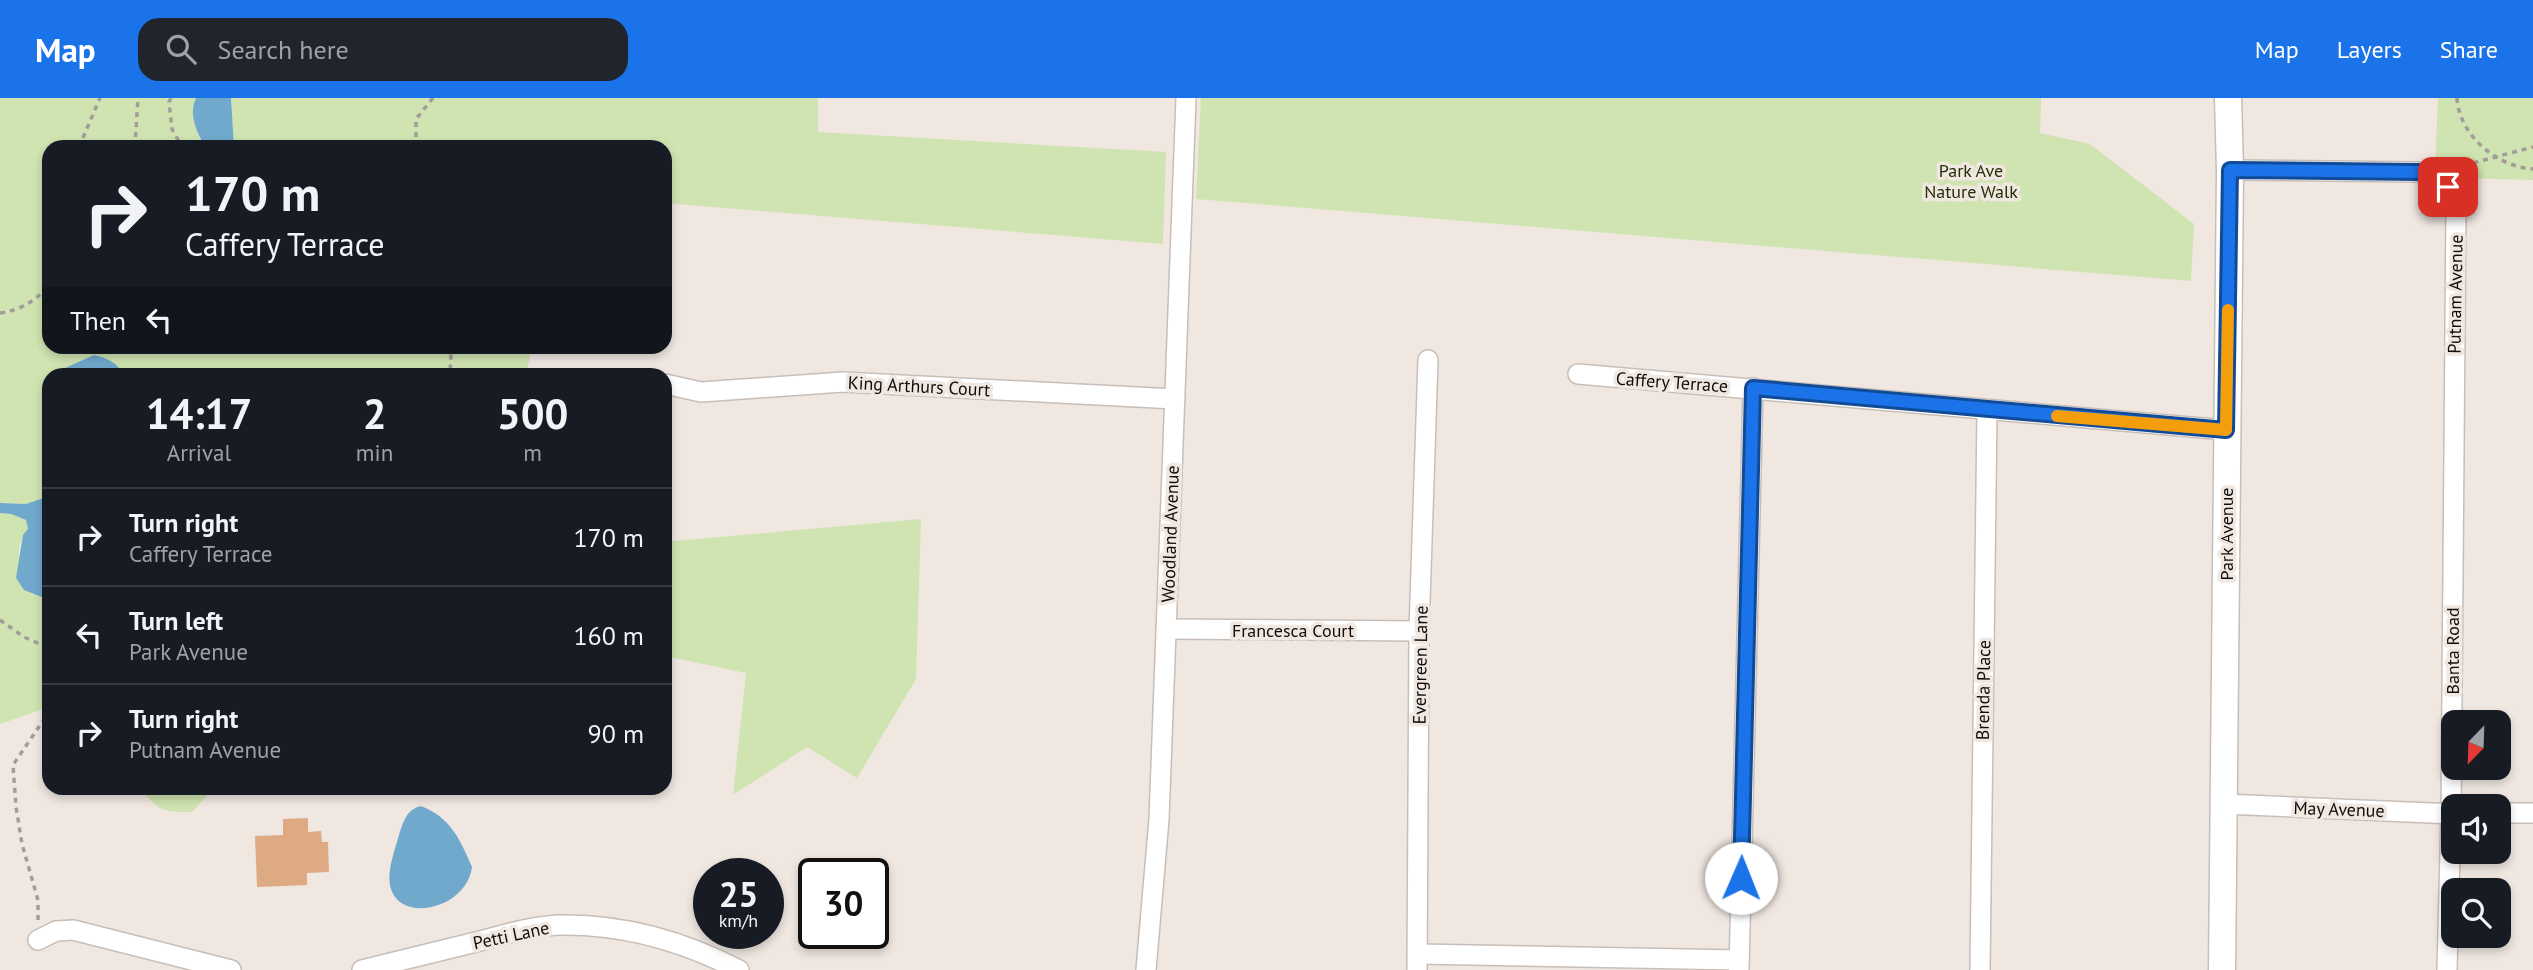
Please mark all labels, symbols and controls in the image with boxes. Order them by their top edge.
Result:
search box [138,18,628,81]
text: Map [35,28,96,71]
icon: search [162,30,200,68]
text: Search here [218,33,349,66]
text: Map [2255,34,2299,65]
text: Layers [2337,34,2402,65]
text: Share [2440,34,2498,65]
pin [2418,157,2478,217]
park label: Park Ave Nature Walk [1924,159,2018,203]
text: 170 m [185,161,320,225]
icon: right [70,168,161,259]
icon: arrive [2429,168,2467,206]
text: Caffery Terrace [185,223,385,265]
street label: Putnam Avenue [2442,234,2468,354]
icon: left [140,301,178,339]
text: Then [70,304,126,337]
street label: Caffery Terrace [1615,367,1729,397]
street label: King Arthurs Court [847,371,991,401]
text: 14:17 [146,386,252,441]
text: 2 [363,386,386,441]
text: 500 [497,386,568,441]
text: Arrival [167,438,231,467]
text: min [356,438,393,467]
text: m [523,438,542,467]
street label: Woodland Avenue [1156,465,1184,603]
street label: Park Avenue [2215,487,2238,581]
text: Turn right [129,506,238,539]
icon: right [70,518,108,556]
text: 170 m [573,521,644,554]
text: Caffery Terrace [129,539,272,568]
text: Turn left [129,604,223,637]
street label: Evergreen Lane [1407,605,1433,725]
street label: Banta Road [2441,607,2464,695]
icon: left [70,616,108,654]
text: 160 m [573,619,644,652]
street label: Francesca Court [1232,619,1354,642]
text: Park Avenue [129,637,248,666]
street label: Brenda Place [1971,640,1995,740]
text: Turn right [129,702,238,735]
north arrow [2441,710,2511,780]
map controls [2441,710,2511,948]
icon: right [70,714,108,752]
text: 90 m [588,717,644,750]
text: Putnam Avenue [129,735,281,764]
button: sound [2441,794,2511,864]
street label: May Avenue [2293,796,2385,822]
position arrow [1704,841,1778,915]
speed limit sign: 30 [798,858,889,949]
text: 25 [719,871,758,917]
button: search [2441,878,2511,948]
text: km/h [719,909,758,932]
street label: Petti Lane [471,916,551,954]

